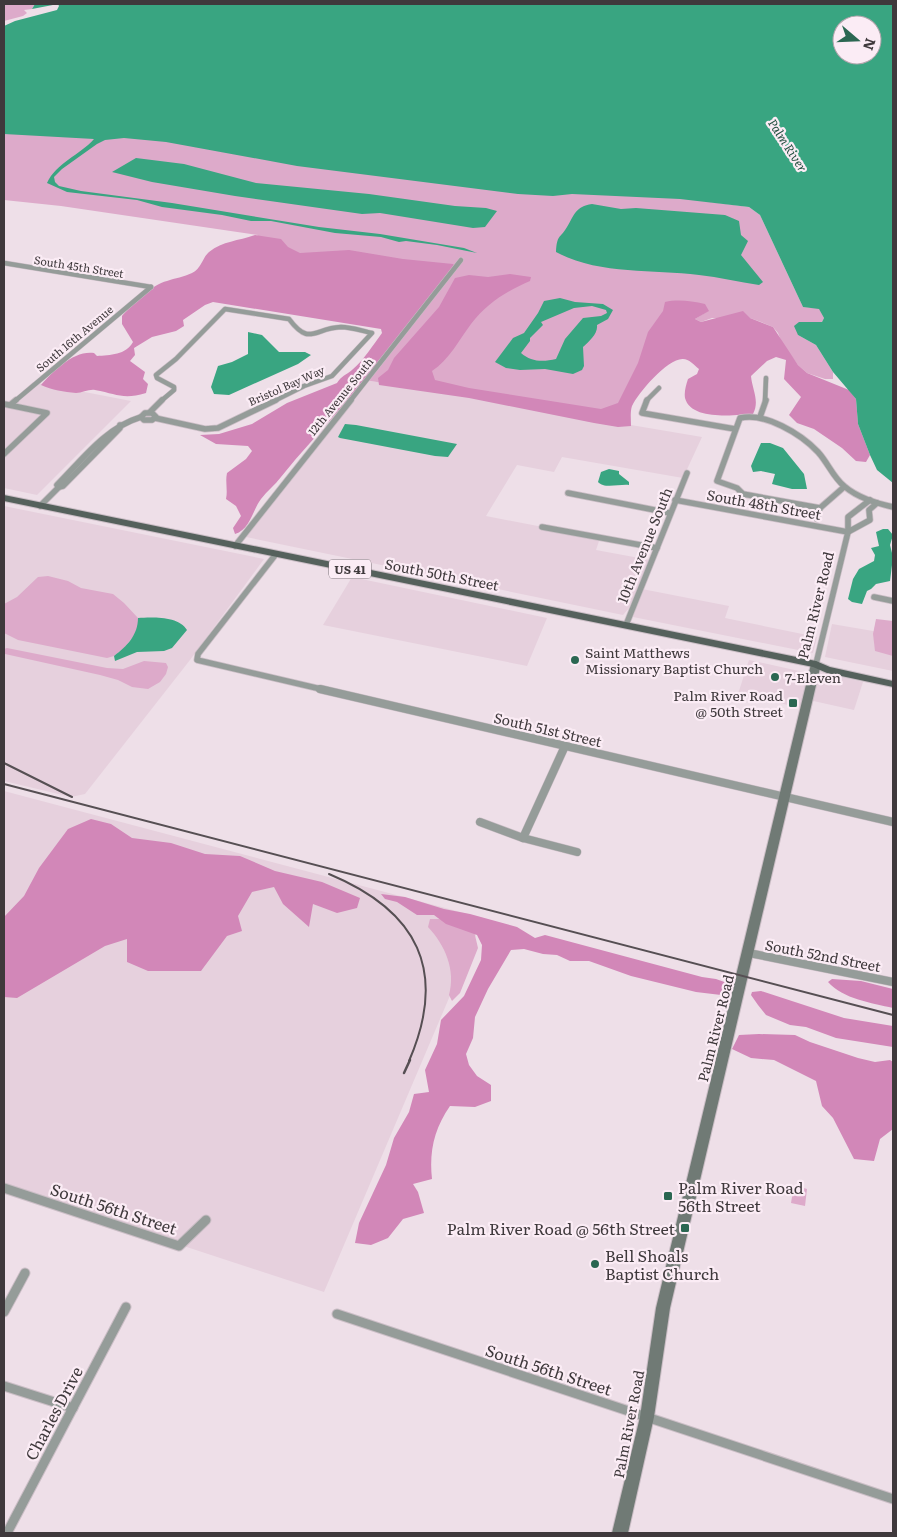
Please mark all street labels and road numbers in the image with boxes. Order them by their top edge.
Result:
street label: South 45th Street [33,251,126,281]
street label: South 16th Avenue [32,301,116,375]
street label: 12th Avenue South [304,354,376,438]
street label: Bristol Bay Way [245,361,327,409]
street label: 10th Avenue South [612,484,676,606]
street label: South 48th Street [705,484,823,524]
street label: Palm River Road [792,549,838,661]
street label: South 50th Street [383,553,501,595]
road number: US 41 [329,560,371,578]
street label: South 51st Street [492,707,604,751]
street label: South 52nd Street [763,934,883,976]
street label: Palm River Road [692,972,738,1084]
street label: South 56th Street [48,1176,181,1240]
street label: South 56th Street [483,1337,616,1401]
street label: Charles Drive [18,1362,88,1464]
street label: Palm River Road [608,1368,648,1480]

